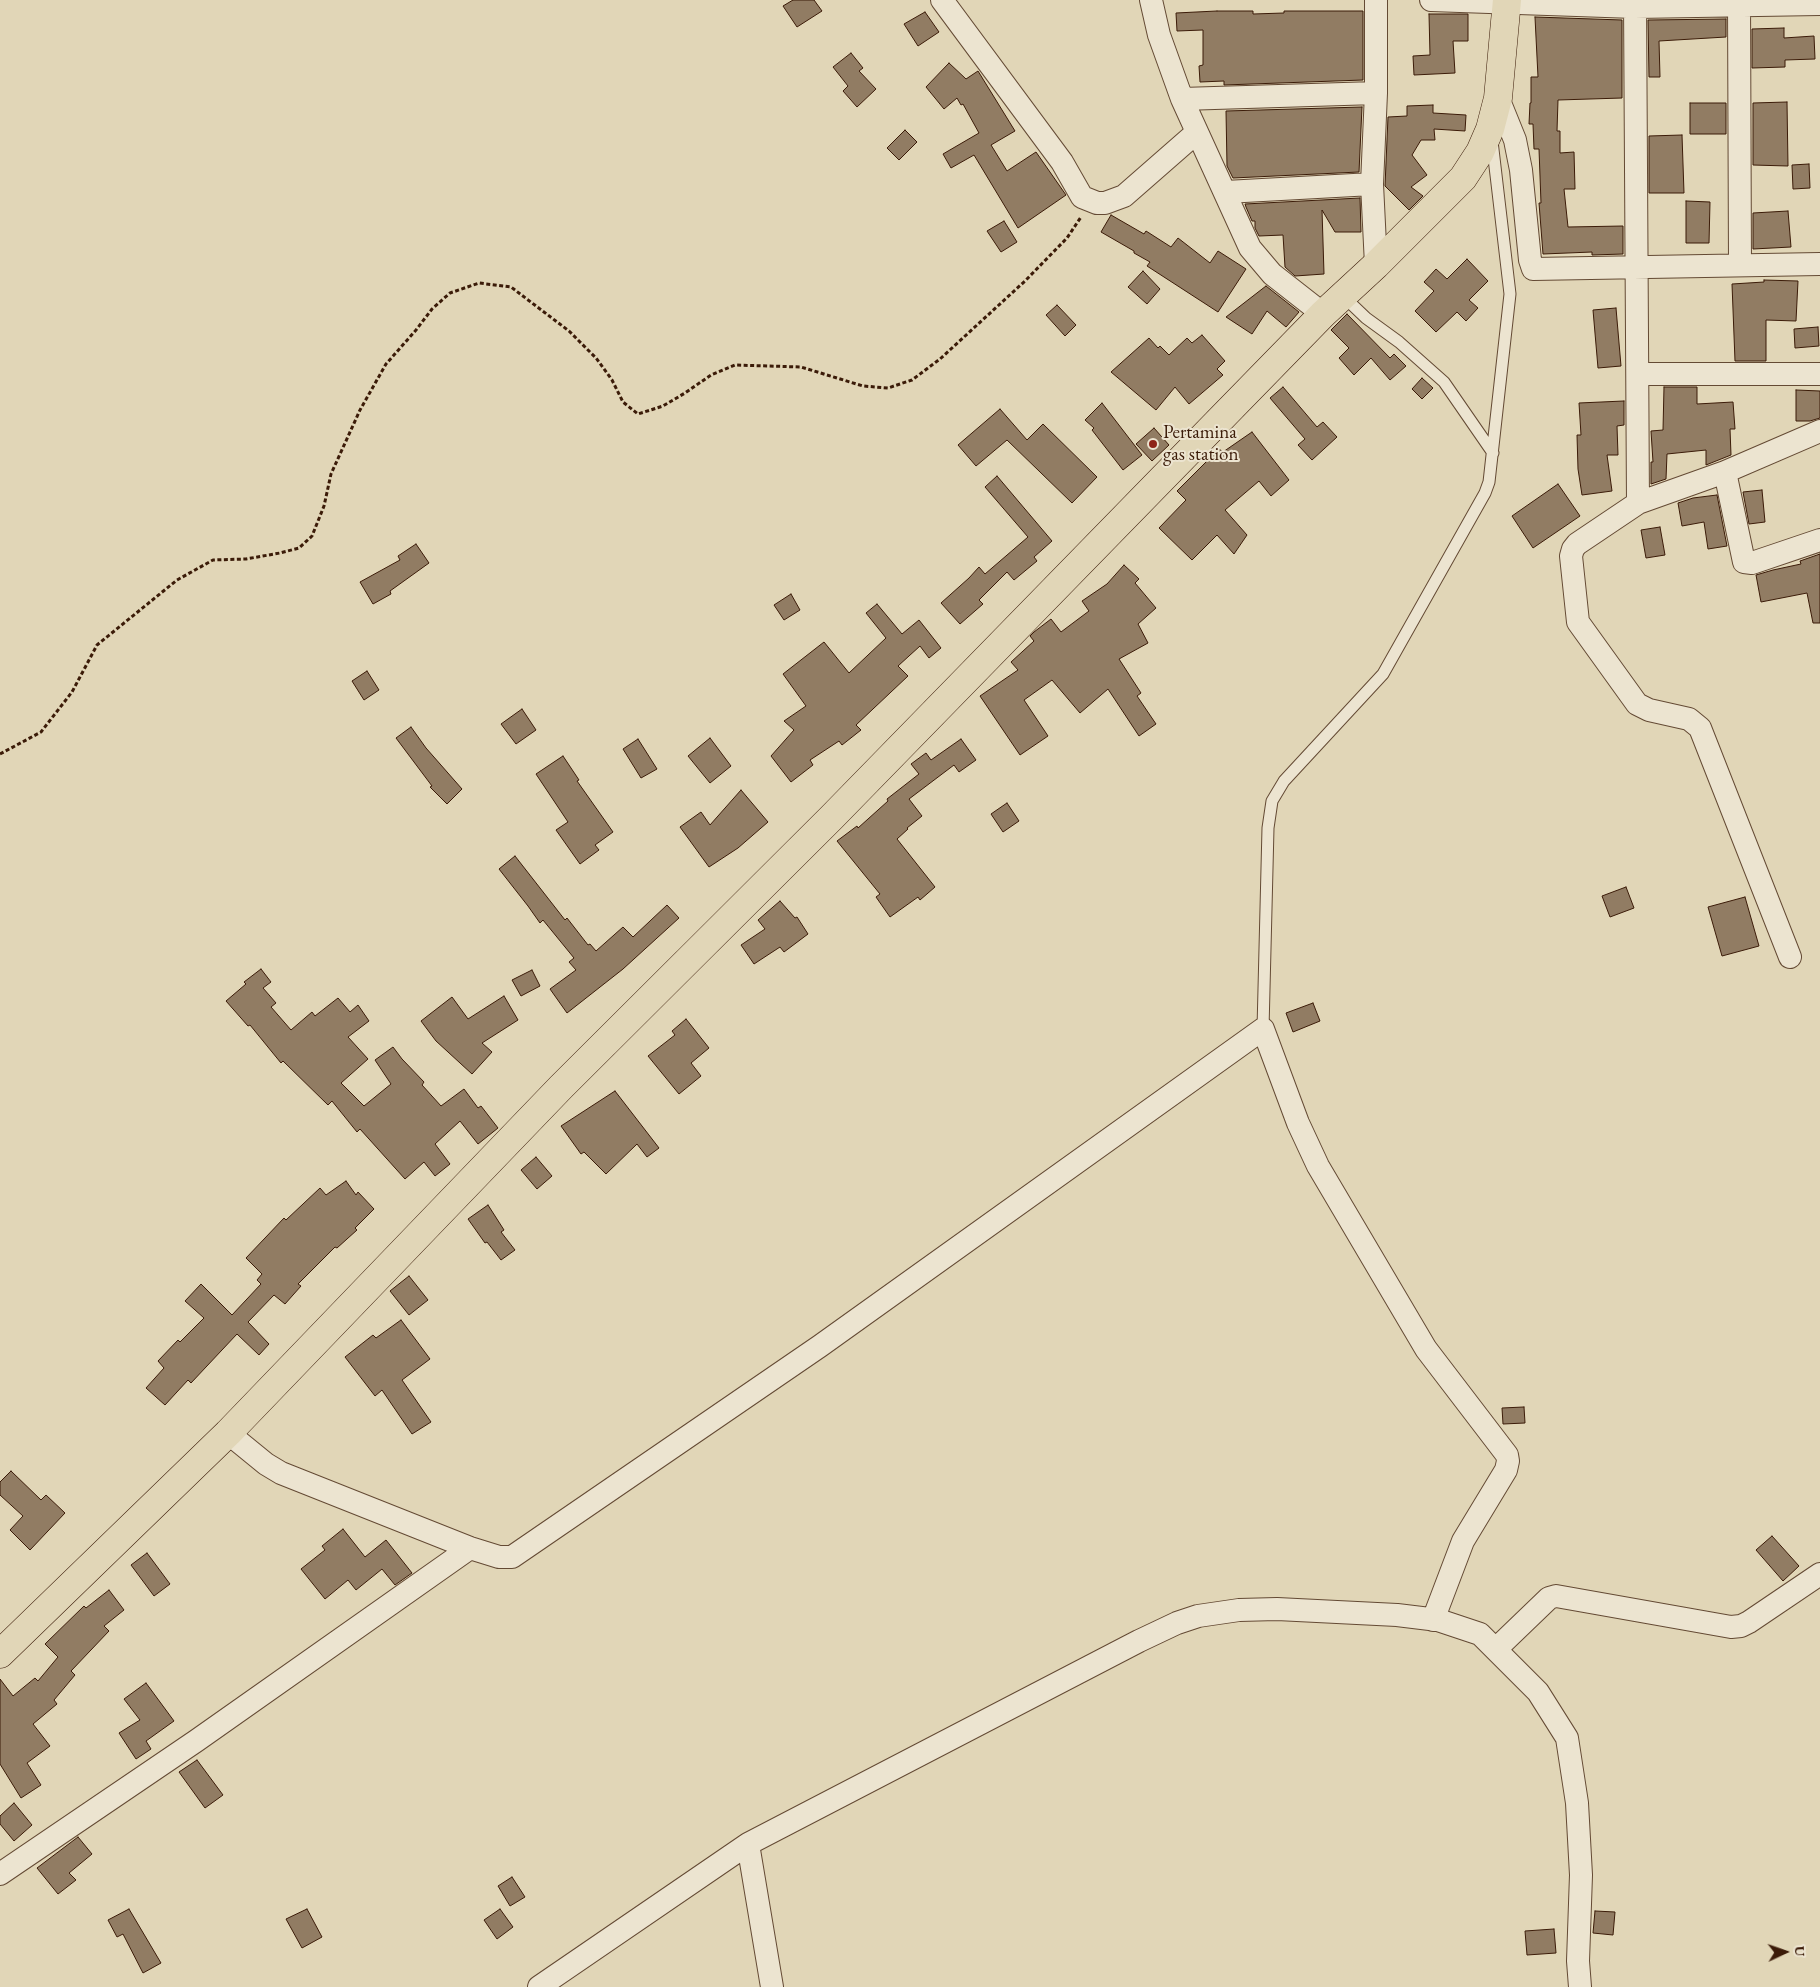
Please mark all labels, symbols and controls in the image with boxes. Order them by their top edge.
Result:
place label: Pertamina gas station [1163,422,1239,466]
marker: Pertamina gas station [1147,438,1159,450]
north arrow [1760,1927,1810,1977]
text: U [1791,1946,1809,1957]

